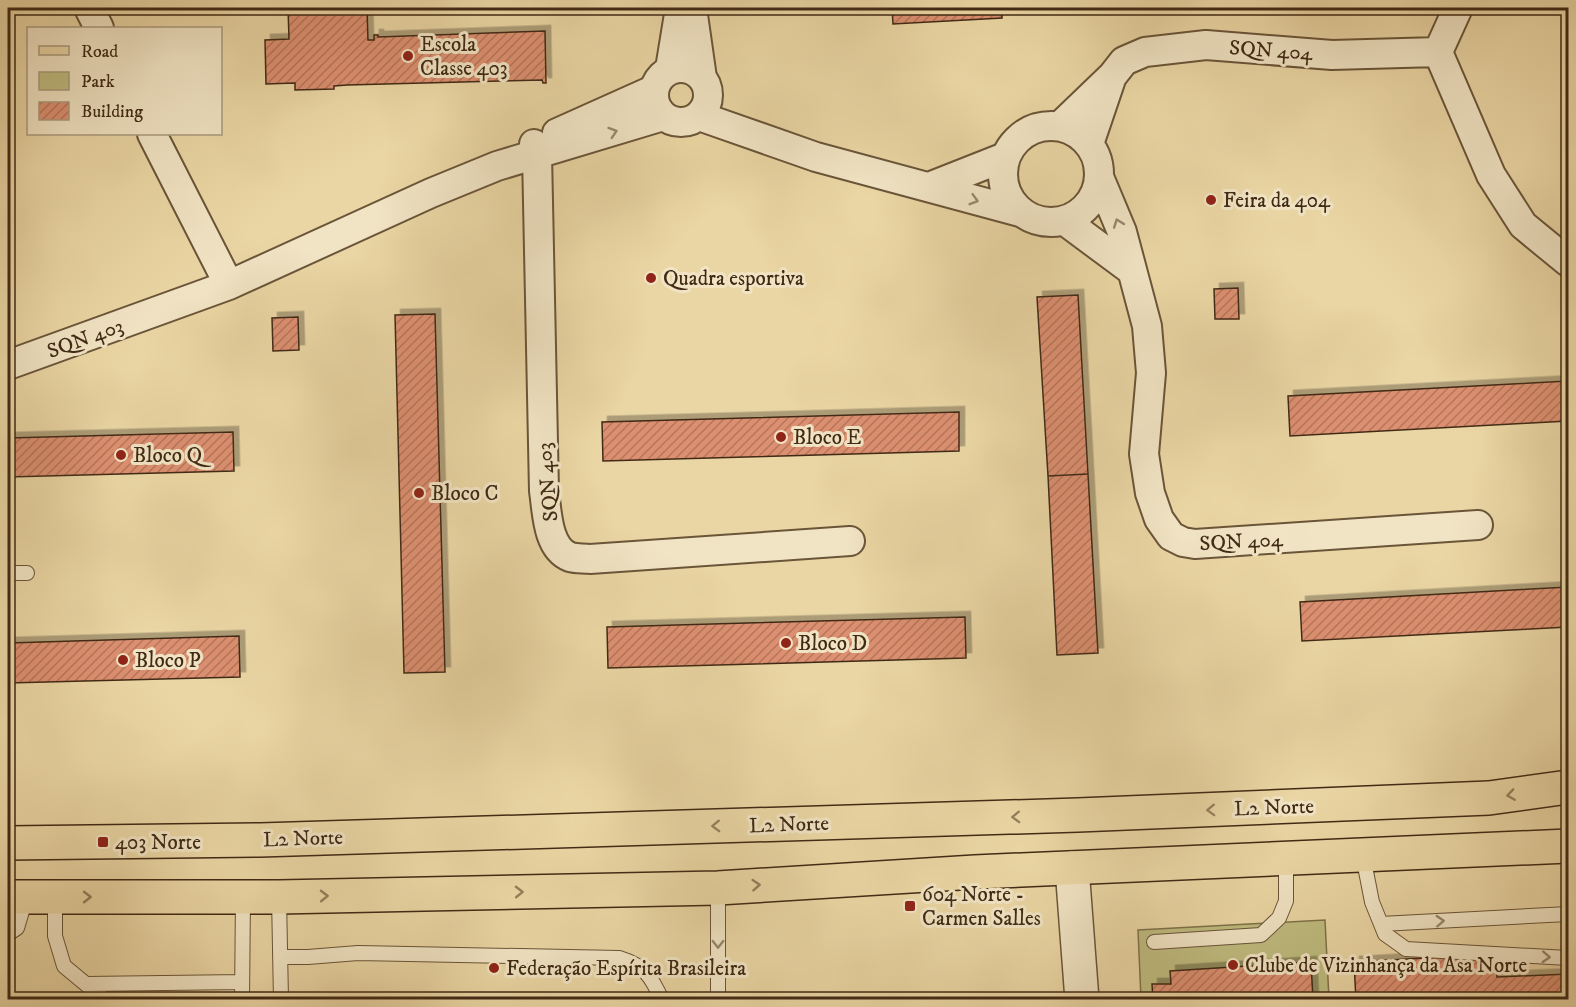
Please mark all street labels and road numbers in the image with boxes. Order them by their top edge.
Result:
street label: SQN 404 [1228,35,1314,67]
street label: SQN 403 [44,313,127,365]
street label: SQN 403 [532,441,564,523]
street label: SQN 404 [1199,527,1284,557]
street label: L2 Norte [1234,794,1315,822]
street label: L2 Norte [749,811,830,839]
street label: L2 Norte [263,825,344,853]

